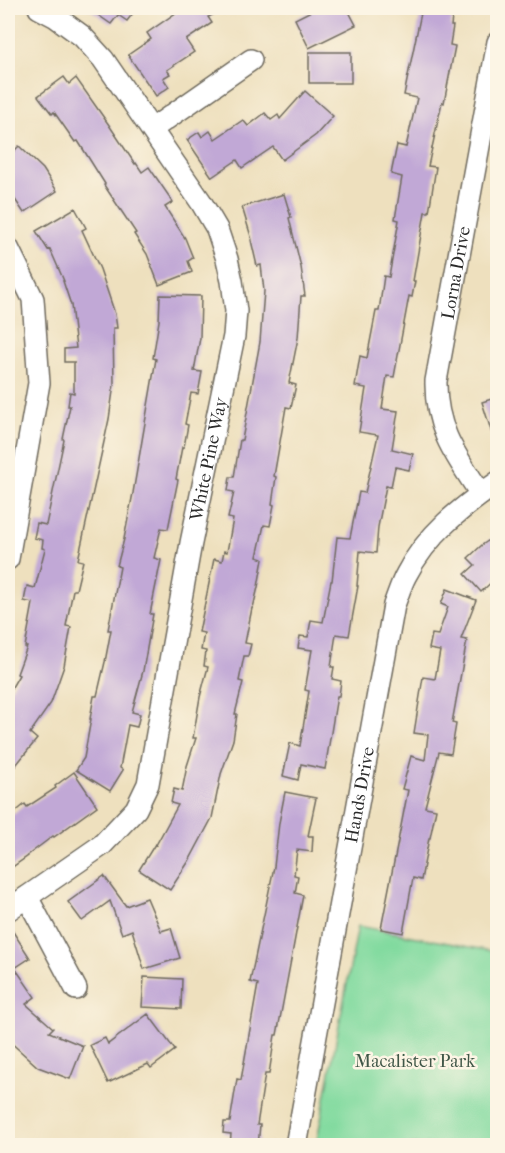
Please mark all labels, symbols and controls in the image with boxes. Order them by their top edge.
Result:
street label: Lorna Drive [437,224,475,321]
street label: White Pine Way [185,394,232,524]
street label: Hands Drive [341,745,379,844]
park label: Macalister Park [355,1051,476,1072]

